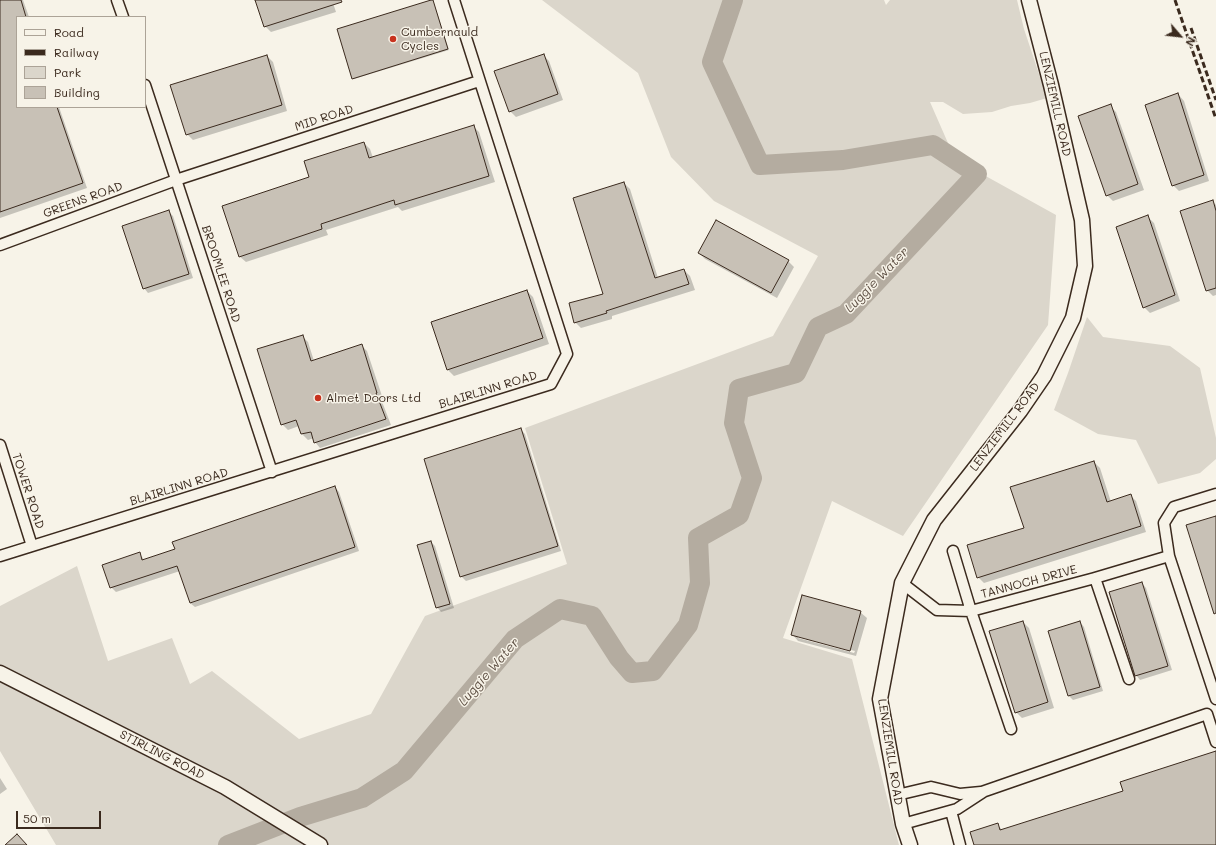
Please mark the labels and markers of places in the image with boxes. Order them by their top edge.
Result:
place label: Cumbernauld Cycles [401,25,478,53]
marker: Cumbernauld Cycles [388,34,398,44]
place label: Almet Doors Ltd [326,391,421,405]
marker: Almet Doors Ltd [313,393,323,403]

